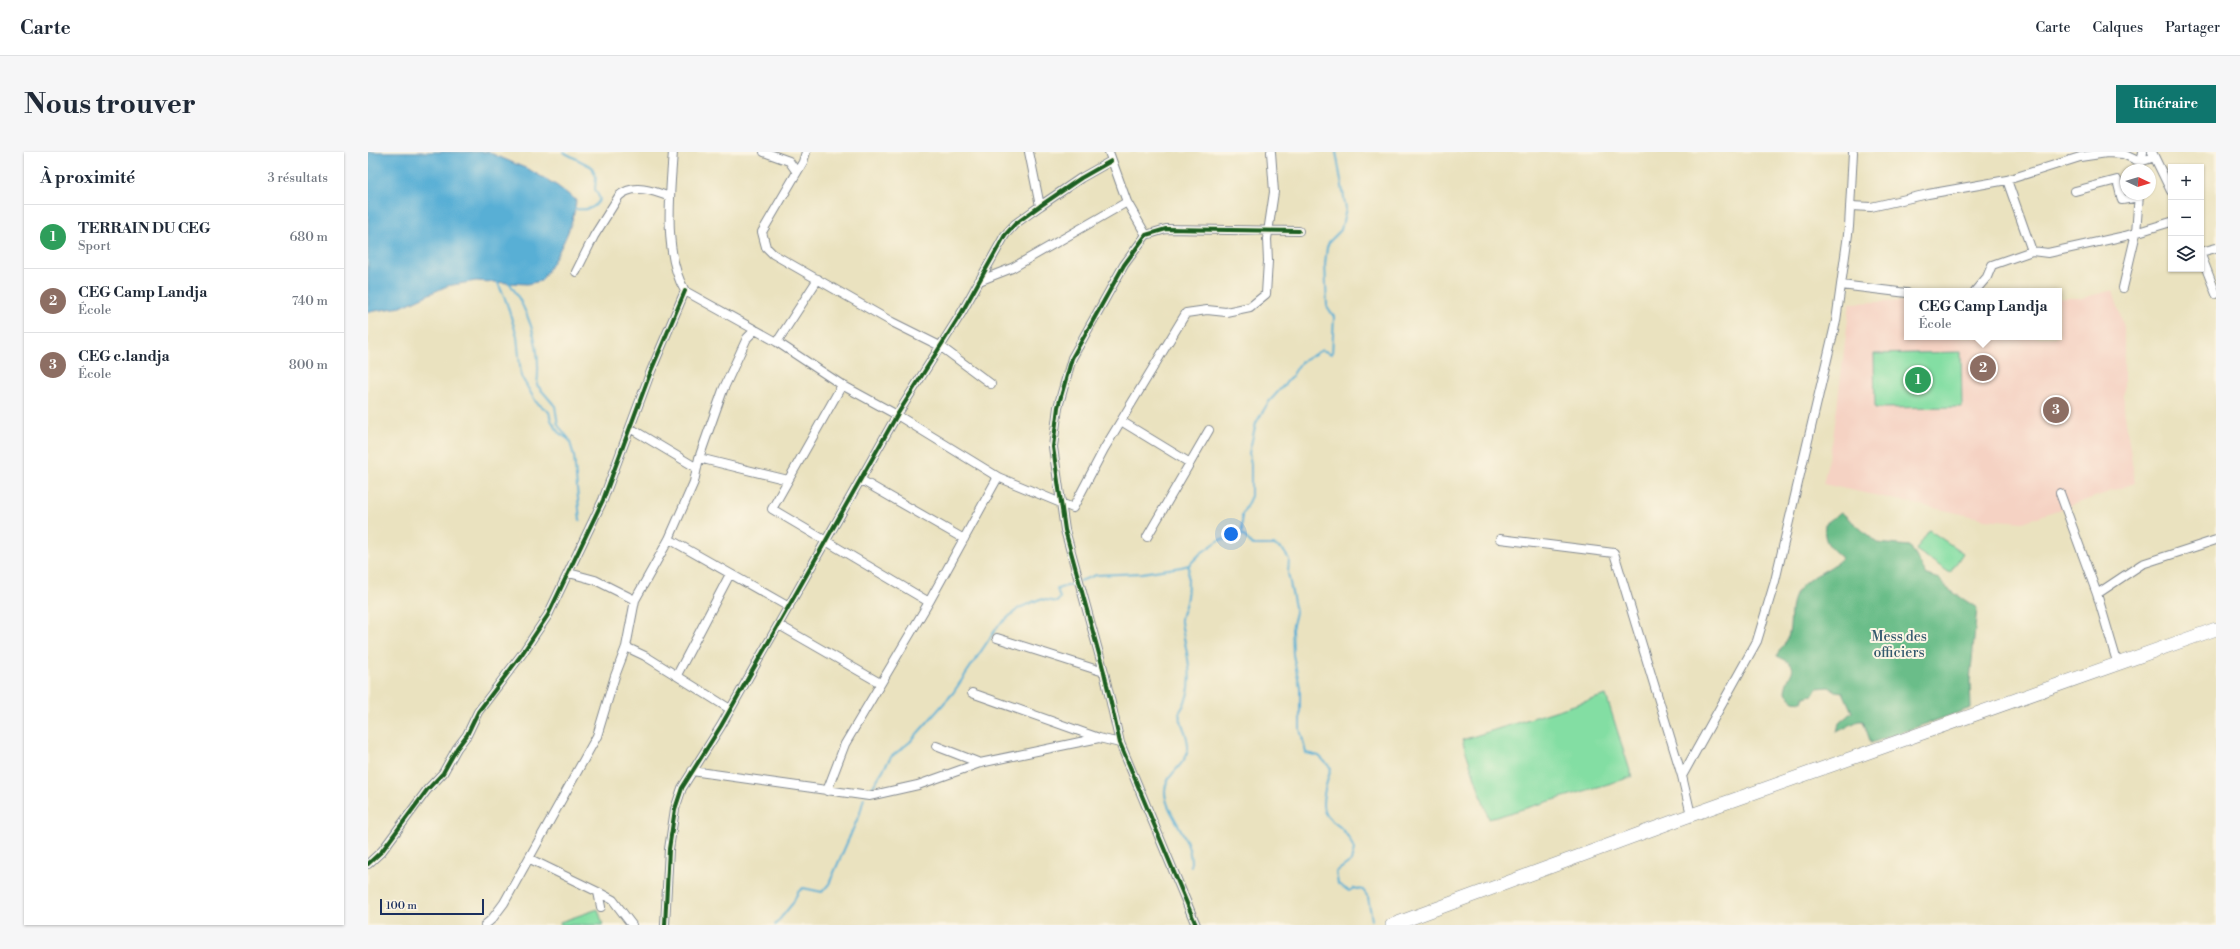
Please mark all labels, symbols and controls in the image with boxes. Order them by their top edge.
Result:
text: Carte [20,16,71,40]
text: Carte [2035,19,2070,37]
text: Calques [2092,19,2143,37]
text: Partager [2165,19,2220,37]
button: Itinéraire [2116,85,2216,123]
text: Nous trouver [24,87,196,122]
north arrow [2120,164,2156,200]
map controls [2168,164,2204,272]
button: + [2168,164,2204,200]
text: À proximité [40,167,135,189]
text: 3 résultats [267,170,328,186]
button: − [2168,200,2204,236]
text: TERRAIN DU CEG [78,219,211,238]
text: 1 [50,229,56,245]
text: 680 m [289,229,328,245]
button: layers [2168,236,2204,272]
text: Sport [78,238,111,254]
text: CEG Camp Landja [78,283,207,302]
popup [1904,288,2062,340]
text: 2 [49,293,57,309]
text: 740 m [292,293,328,309]
text: CEG Camp Landja [1918,297,2048,316]
text: École [78,302,111,318]
text: École [1918,316,1952,332]
text: CEG c.landja [78,347,170,366]
pin: 2 [1970,353,1996,383]
text: 3 [49,357,57,373]
text: 800 m [289,357,328,373]
pin: 1 [1905,365,1931,395]
text: École [78,366,111,382]
pin: 3 [2043,395,2069,425]
your location [1221,524,1241,544]
park label: Mess des officiers [1871,628,1927,662]
scale bar [380,897,484,916]
text: 100 m [386,899,417,913]

